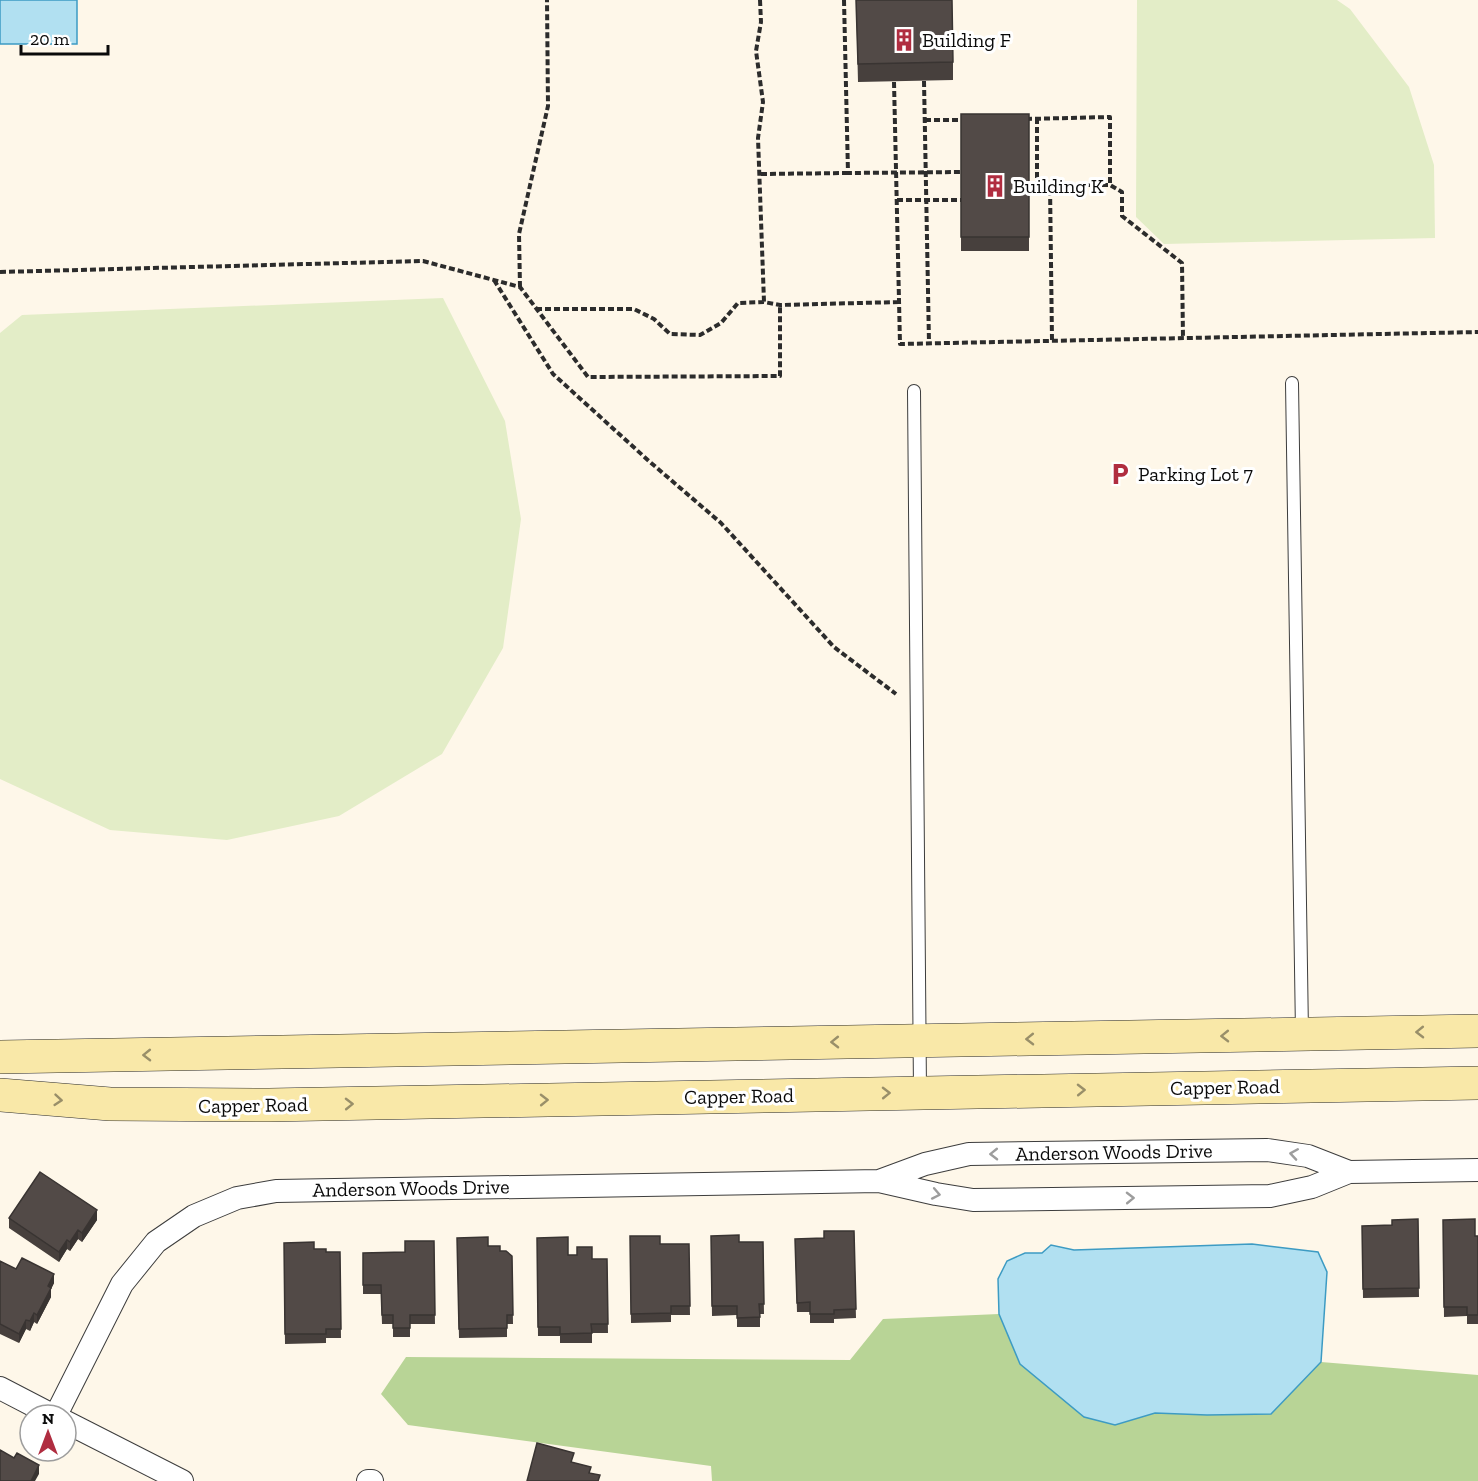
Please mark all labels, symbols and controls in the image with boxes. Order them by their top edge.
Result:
scale bar [21,18,108,56]
building icon: Building F [891,27,917,53]
text: 20 m [30,28,70,50]
place label: Building F [922,28,1011,52]
building icon: Building K [982,173,1008,199]
place label: Building K [1013,174,1104,198]
parking icon: Parking Lot 7 [1107,461,1133,487]
place label: Parking Lot 7 [1138,462,1253,486]
one-way arrow [1415,1026,1424,1039]
one-way arrow [1220,1030,1229,1042]
one-way arrow [1025,1033,1034,1045]
one-way arrow [830,1036,839,1049]
one-way arrow [143,1048,152,1061]
street label: Capper Road [1170,1074,1280,1100]
street label: Capper Road [684,1083,794,1109]
one-way arrow [1076,1084,1085,1096]
one-way arrow [881,1087,890,1099]
street label: Capper Road [198,1092,308,1118]
one-way arrow [54,1093,63,1106]
one-way arrow [539,1094,548,1106]
one-way arrow [344,1097,353,1110]
street label: Anderson Woods Drive [1015,1138,1213,1166]
one-way arrow [990,1148,999,1160]
one-way arrow [1289,1149,1298,1161]
street label: Anderson Woods Drive [312,1174,510,1202]
one-way arrow [931,1187,941,1200]
one-way arrow [1126,1192,1135,1204]
north arrow [18,1403,78,1463]
text: N [42,1409,54,1428]

